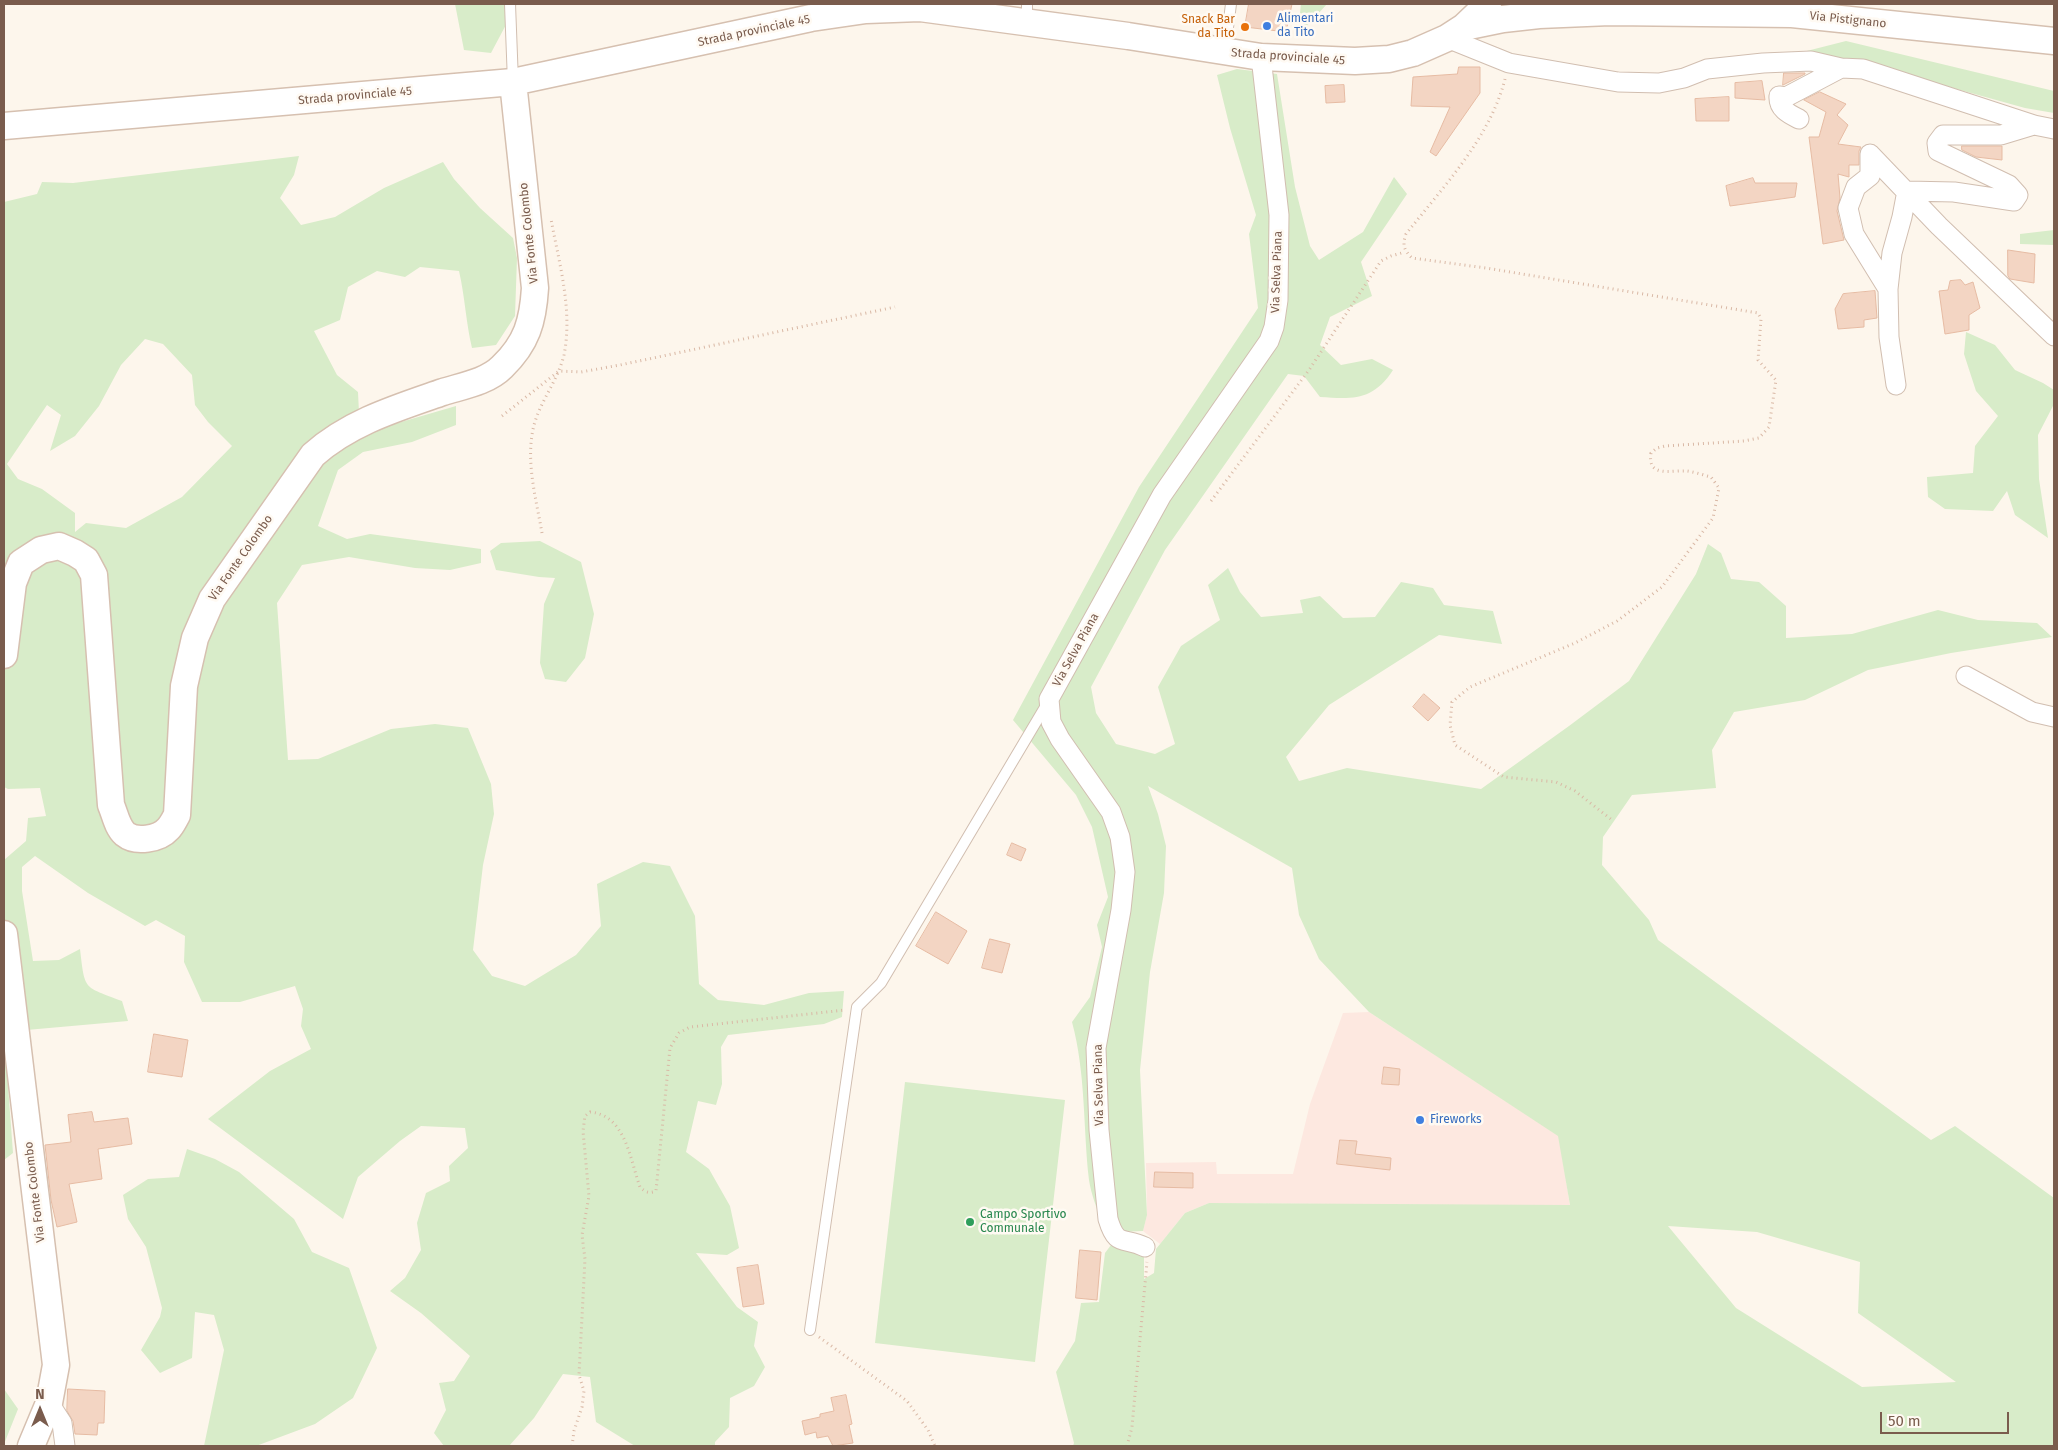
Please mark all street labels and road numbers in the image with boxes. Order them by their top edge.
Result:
street label: Via Pistignano [1809,9,1887,31]
street label: Strada provinciale 45 [697,12,811,50]
street label: Strada provinciale 45 [1231,46,1345,68]
street label: Strada provinciale 45 [298,84,412,108]
street label: Via Fonte Colombo [517,182,541,284]
street label: Via Selva Piana [1268,231,1286,313]
street label: Via Fonte Colombo [206,512,276,604]
street label: Via Selva Piana [1050,611,1102,689]
street label: Via Selva Piana [1091,1044,1107,1126]
street label: Via Fonte Colombo [22,1141,48,1243]

